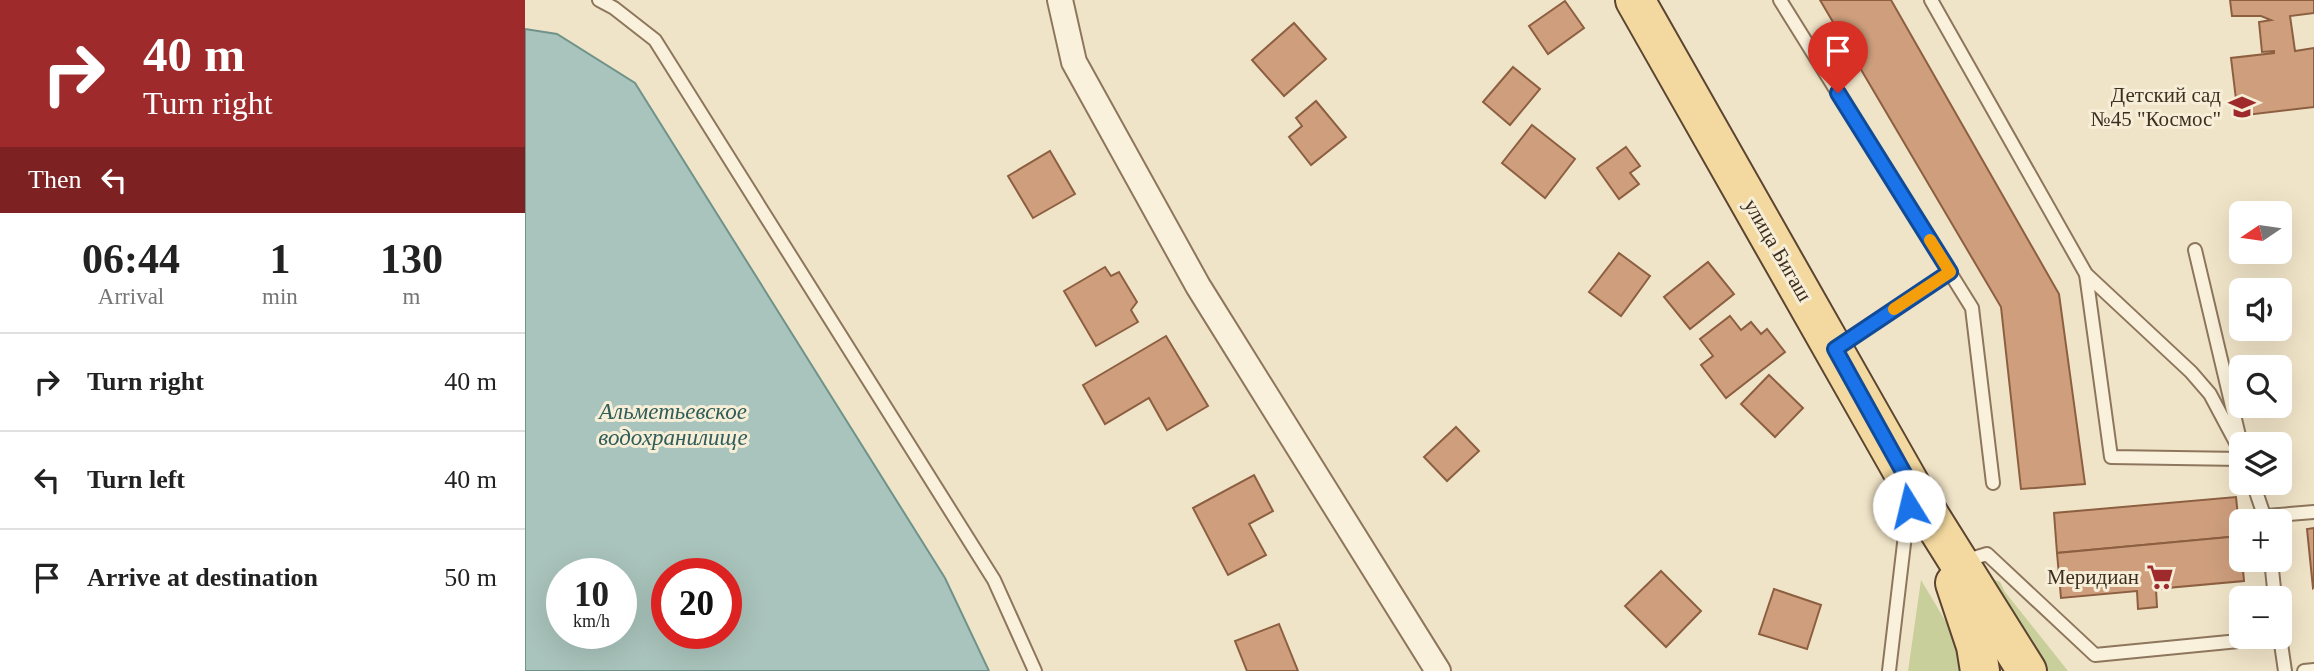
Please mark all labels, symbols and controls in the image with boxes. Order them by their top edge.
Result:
pin [1808,21,1868,93]
text: 40 m [143,27,245,82]
icon: right [28,28,119,119]
icon: arrive [1819,32,1857,70]
place label: Детский сад №45 "Космос" [2091,83,2221,131]
text: Turn right [143,85,273,121]
school or university icon: Детский сад №45 "Космос" [2227,92,2257,122]
icon: left [95,161,133,199]
text: Then [28,165,81,194]
street label: улица Бигаш [1739,194,1817,306]
north arrow [2229,201,2293,264]
map controls [2229,201,2292,649]
text: 06:44 [82,236,180,282]
text: 1 [269,236,290,282]
text: 130 [380,236,443,282]
button: sound [2229,278,2292,341]
text: Arrival [98,284,164,309]
text: min [262,284,298,309]
text: m [402,284,420,309]
button: search [2229,355,2292,418]
icon: right [28,363,66,401]
text: Turn right [87,367,204,396]
text: 40 m [444,367,497,396]
water label: Альметьевское водохранилище [597,399,748,450]
button: layers [2229,432,2292,495]
icon: left [28,461,66,499]
text: Turn left [87,465,185,494]
text: 40 m [444,465,497,494]
position arrow [1872,469,1946,543]
button: + [2229,509,2292,572]
speed limit sign: 20 [651,558,742,649]
icon: arrive [28,559,66,597]
supermarket icon: Меридиан [2145,562,2175,592]
text: Arrive at destination [87,563,318,592]
text: 50 m [444,563,497,592]
place label: Меридиан [2047,565,2139,589]
text: 10 [574,575,609,614]
button: − [2229,586,2292,649]
text: km/h [573,611,610,631]

